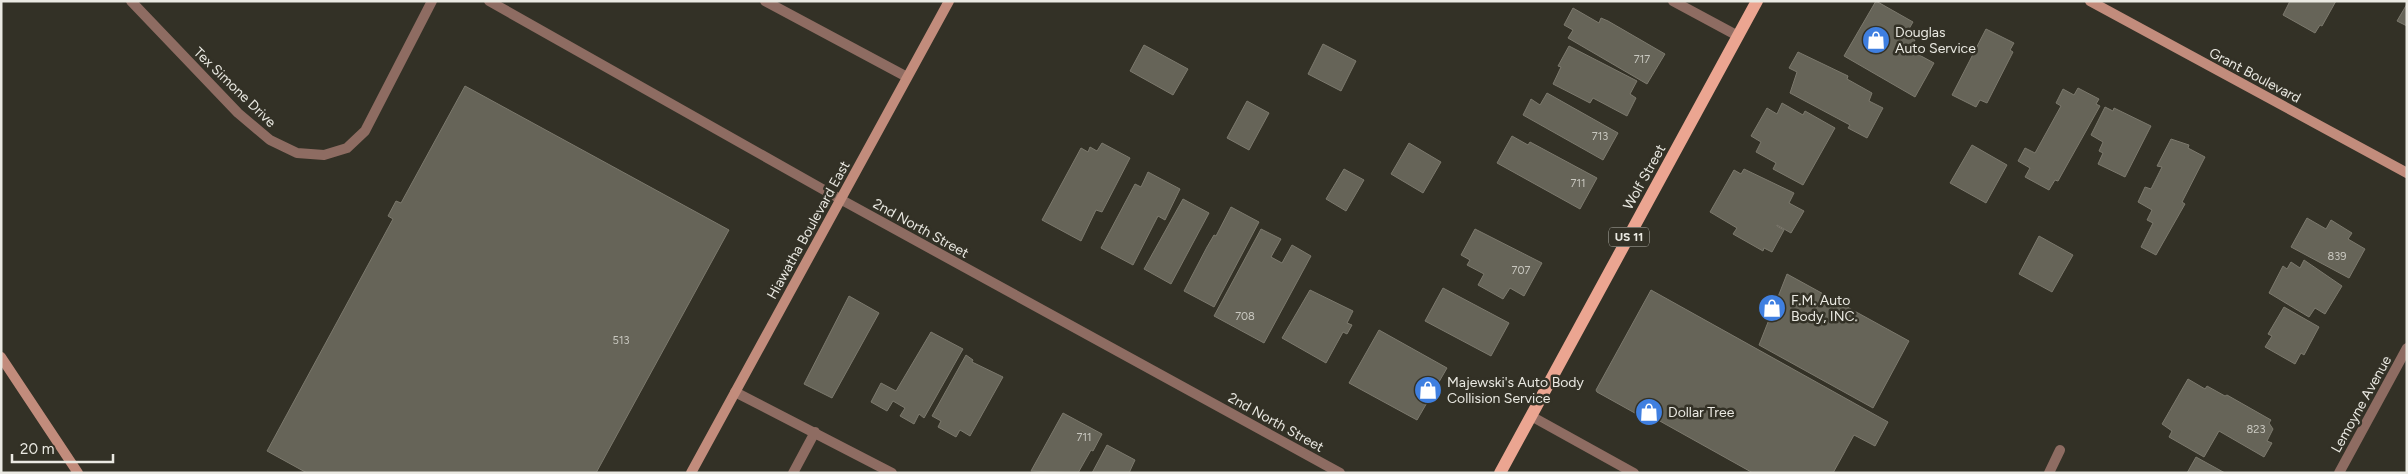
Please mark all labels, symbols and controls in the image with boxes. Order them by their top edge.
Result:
place label: Douglas Auto Service [1895,24,1976,57]
shop icon: Douglas Auto Service [1861,25,1891,55]
street label: Tex Simone Drive [190,44,280,131]
street label: Grant Boulevard [2206,44,2303,107]
house number: 717 [1634,53,1650,66]
house number: 713 [1592,130,1608,143]
street label: Wolf Street [1620,142,1669,213]
street label: Hiawatha Boulevard East [763,158,854,302]
house number: 711 [1571,177,1586,190]
street label: 2nd North Street [870,195,972,262]
road number: US 11 [1609,228,1649,246]
house number: 839 [2328,250,2346,263]
house number: 707 [1512,264,1531,277]
place label: F.M. Auto Body, INC. [1791,292,1858,325]
shop icon: F.M. Auto Body, INC. [1757,293,1787,323]
house number: 708 [1235,310,1255,323]
house number: 513 [613,334,629,347]
street label: Lemoyne Avenue [2328,352,2395,456]
place label: Majewski's Auto Body Collision Service [1447,374,1585,407]
shop icon: Majewski's Auto Body Collision Service [1413,375,1443,405]
street label: 2nd North Street [1225,389,1327,456]
shop icon: Dollar Tree [1634,397,1664,427]
place label: Dollar Tree [1668,404,1735,421]
house number: 823 [2247,423,2265,436]
house number: 711 [1077,431,1092,444]
scale bar [12,432,114,464]
text: 20 m [20,440,54,458]

